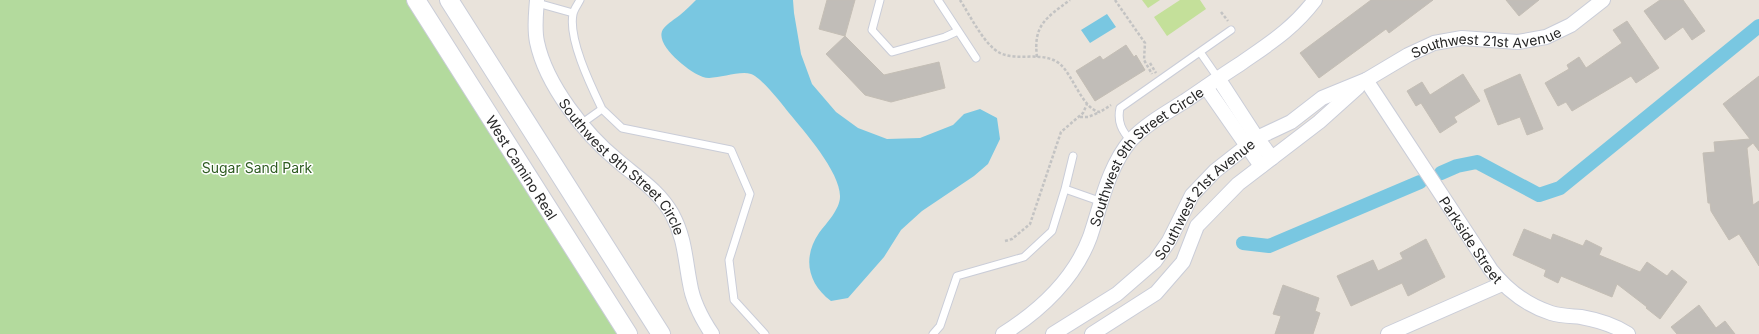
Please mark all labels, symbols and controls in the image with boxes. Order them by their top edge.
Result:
street label: Southwest 21st Avenue [1408,23,1564,61]
street label: Southwest 9th Street Circle [1085,83,1206,229]
street label: Southwest 9th Street Circle [556,95,689,237]
street label: West Camino Real [483,112,561,222]
street label: Southwest 21st Avenue [1150,135,1258,263]
park label: Sugar Sand Park [202,159,313,176]
street label: Parkside Street [1436,193,1507,287]

